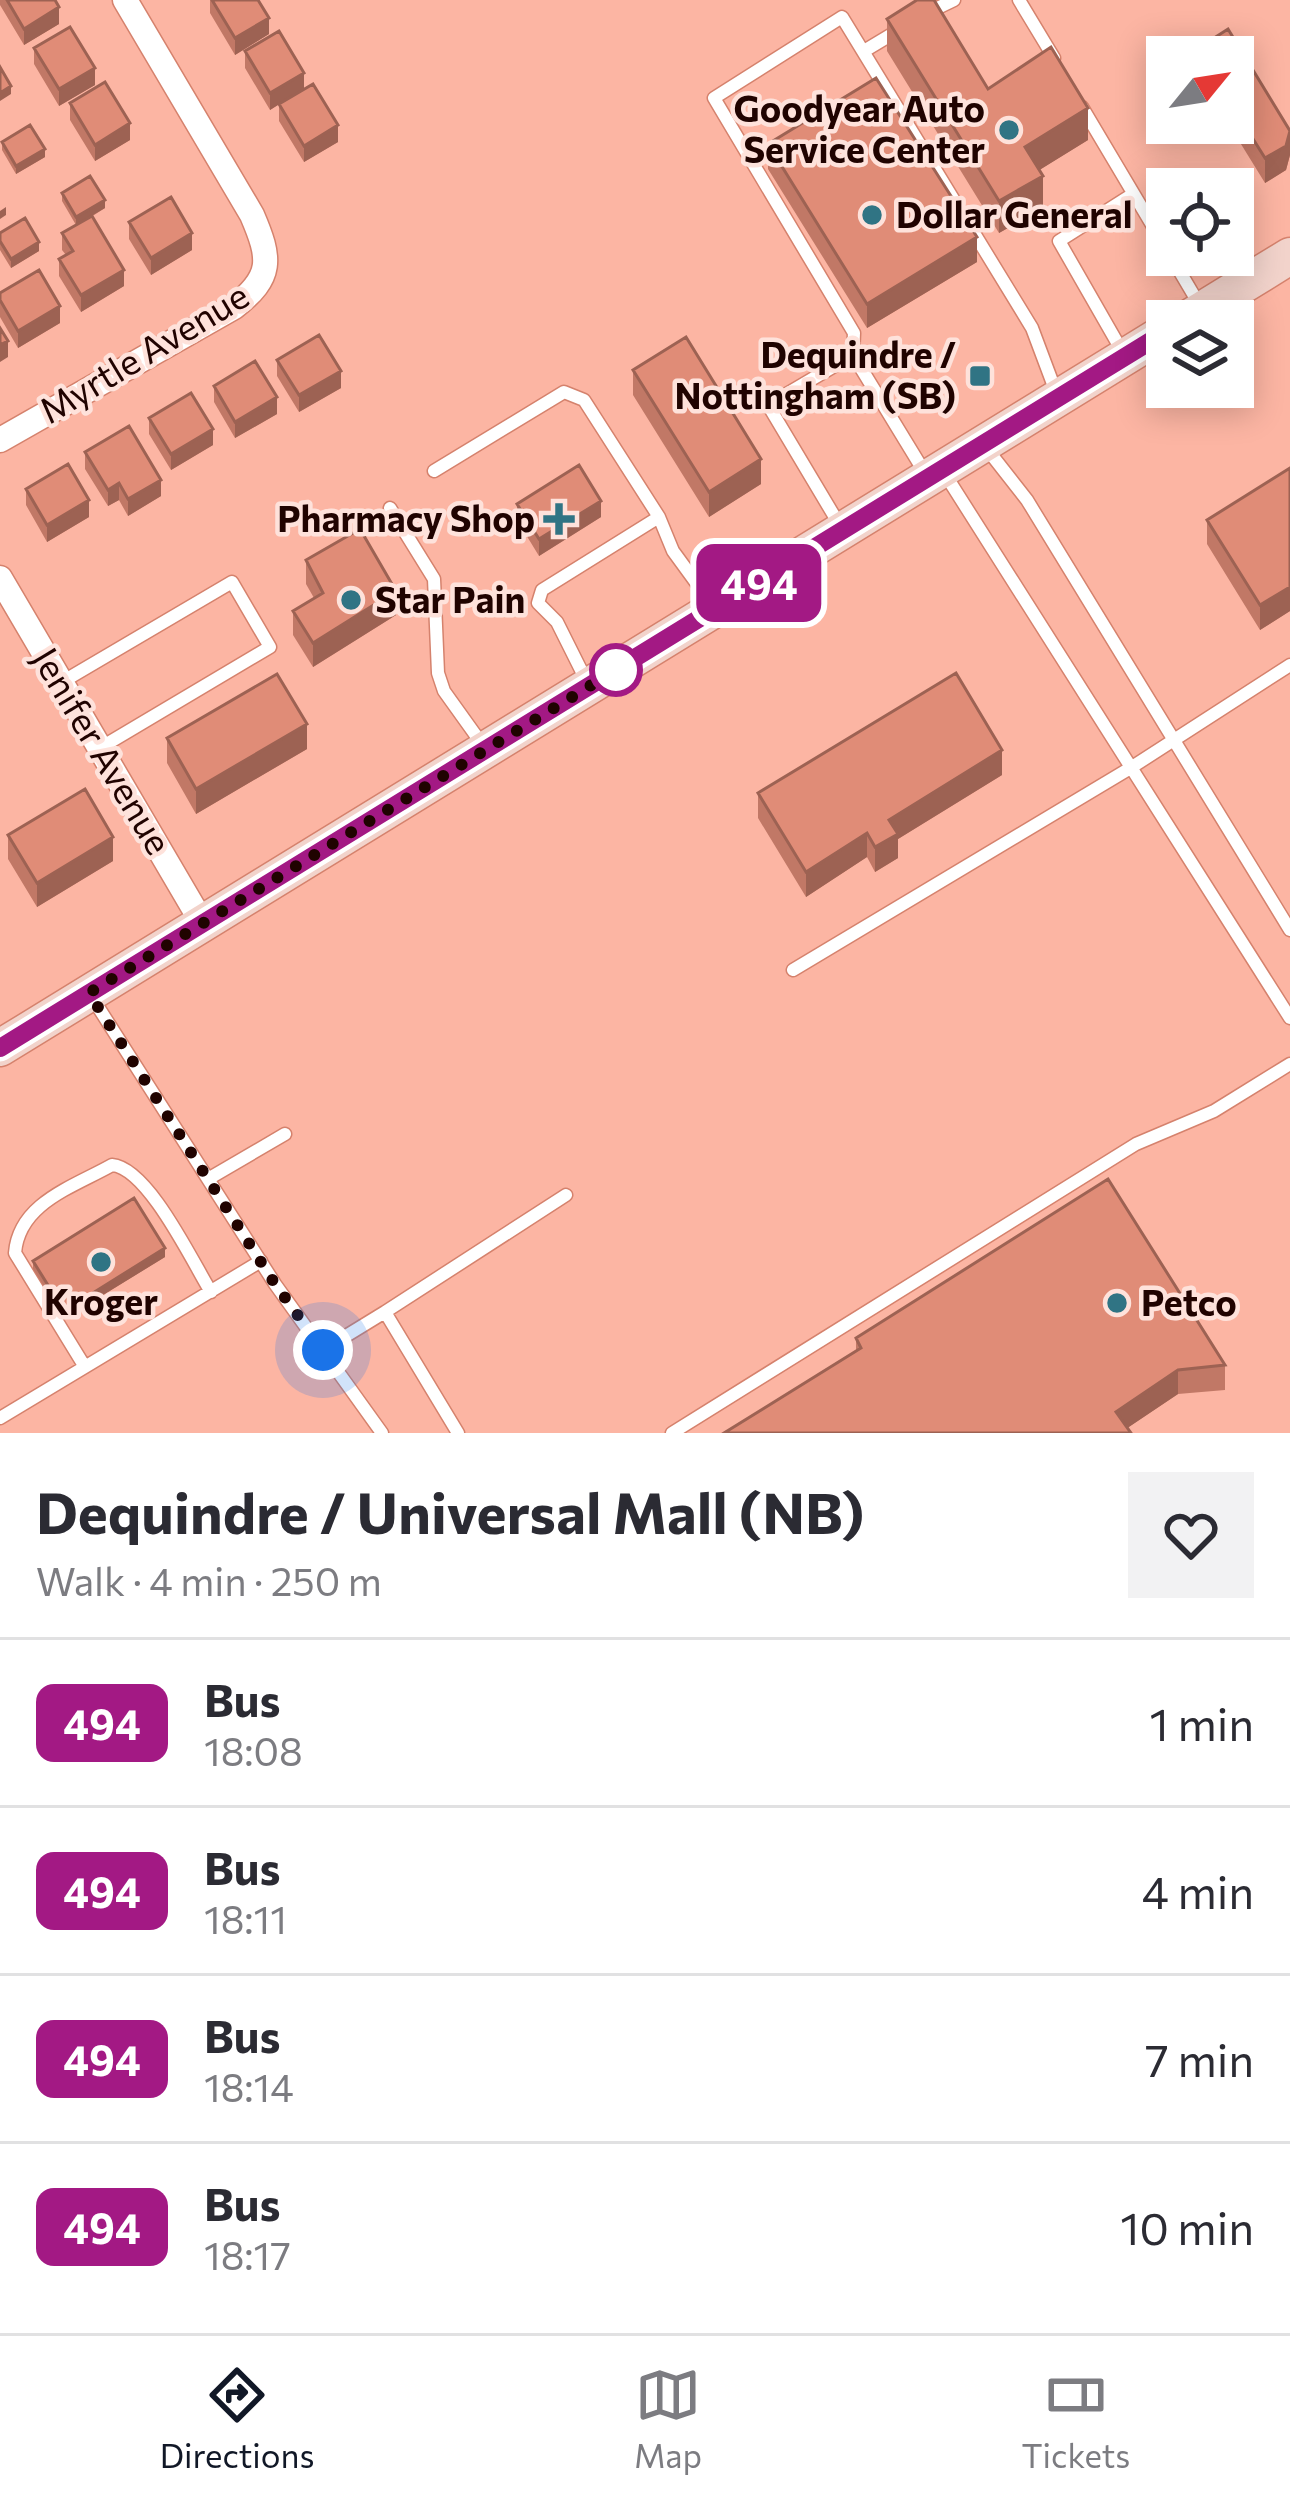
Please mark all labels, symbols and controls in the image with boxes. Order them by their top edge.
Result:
north arrow [1146,36,1254,144]
map controls [1146,36,1254,408]
place label: Goodyear Auto Service Center [733,85,985,170]
marker: Goodyear Auto Service Center [996,117,1022,143]
button: locate [1146,168,1254,276]
place label: Dollar General [896,191,1132,235]
marker: Dollar General [859,202,885,228]
street label: Myrtle Avenue [30,272,255,431]
button: layers [1146,300,1254,408]
place label: Dequindre / Nottingham (SB) [674,331,956,416]
marker: Dequindre / Nottingham (SB) [967,363,993,389]
place label: Pharmacy Shop [277,495,535,539]
marker: Pharmacy Shop [546,506,572,532]
line badge: 494 [690,544,828,622]
text: 494 [720,557,798,609]
place label: Star Pain [375,576,525,620]
marker: Star Pain [338,587,364,613]
street label: Jenifer Avenue [25,639,183,861]
unlabelled marker [591,645,641,695]
marker: Kroger [88,1249,114,1275]
place label: Kroger [44,1278,158,1322]
place label: Petco [1141,1279,1237,1323]
marker: Petco [1104,1290,1130,1316]
your location [293,1320,353,1380]
button: heart [1128,1472,1254,1598]
text: Dequindre / Universal Mall (NB) [36,1476,865,1546]
text: Walk · 4 min · 250 m [36,1556,382,1604]
text: Bus [204,1671,280,1726]
text: 1 min [1150,1695,1254,1750]
text: 494 [63,1697,141,1749]
text: 18:08 [204,1726,303,1774]
text: Bus [204,1839,280,1894]
text: 4 min [1142,1863,1254,1918]
text: 494 [63,1865,141,1917]
text: 18:11 [204,1894,287,1942]
text: Bus [204,2007,280,2062]
text: 7 min [1145,2031,1254,2086]
text: 494 [63,2033,141,2085]
text: 18:14 [204,2062,294,2110]
text: Bus [204,2175,280,2230]
text: 10 min [1120,2199,1254,2254]
text: 494 [63,2201,141,2253]
text: 18:17 [204,2230,291,2278]
tab: Directions [160,2362,315,2475]
tab: Map [634,2362,702,2475]
tab: Tickets [1021,2362,1130,2475]

